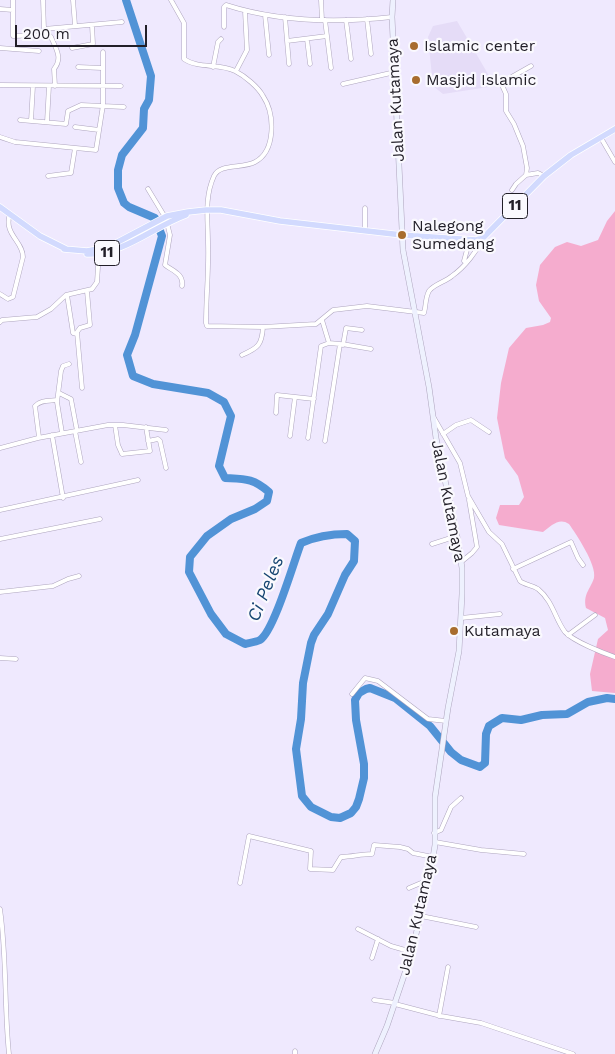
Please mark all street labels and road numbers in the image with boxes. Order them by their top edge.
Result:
street label: Jalan Kutamaya [383,38,409,162]
road number: 11 [502,194,528,218]
road number: 11 [94,240,120,266]
street label: Jalan Kutamaya [427,438,469,564]
street label: Jalan Kutamaya [395,853,441,977]

